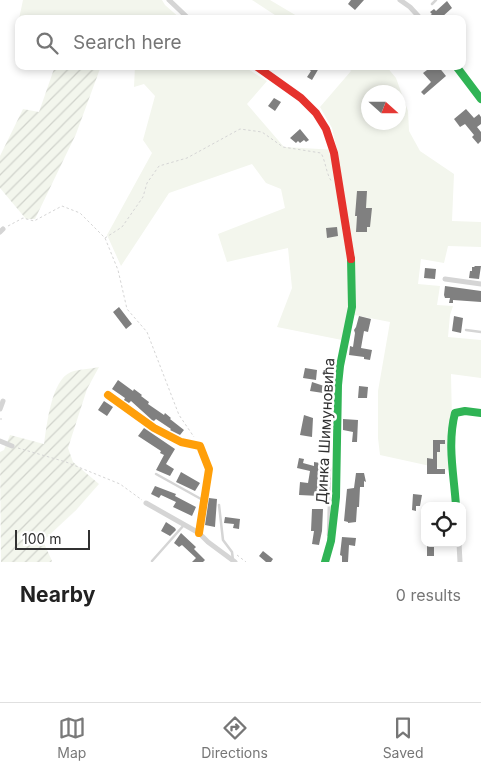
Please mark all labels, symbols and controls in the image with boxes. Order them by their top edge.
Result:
search box [15,15,466,70]
icon: search [33,29,61,57]
text: Search here [73,31,182,54]
north arrow [361,85,406,130]
street label: Динка Шимуновића [312,357,338,505]
map controls [421,502,466,547]
button: locate [421,502,466,547]
scale bar [15,527,90,550]
text: 100 m [22,530,62,547]
text: Nearby [20,582,95,607]
text: 0 results [396,585,461,605]
tab: Map [57,714,86,761]
tab: Directions [201,714,268,761]
tab: Saved [383,714,424,761]

